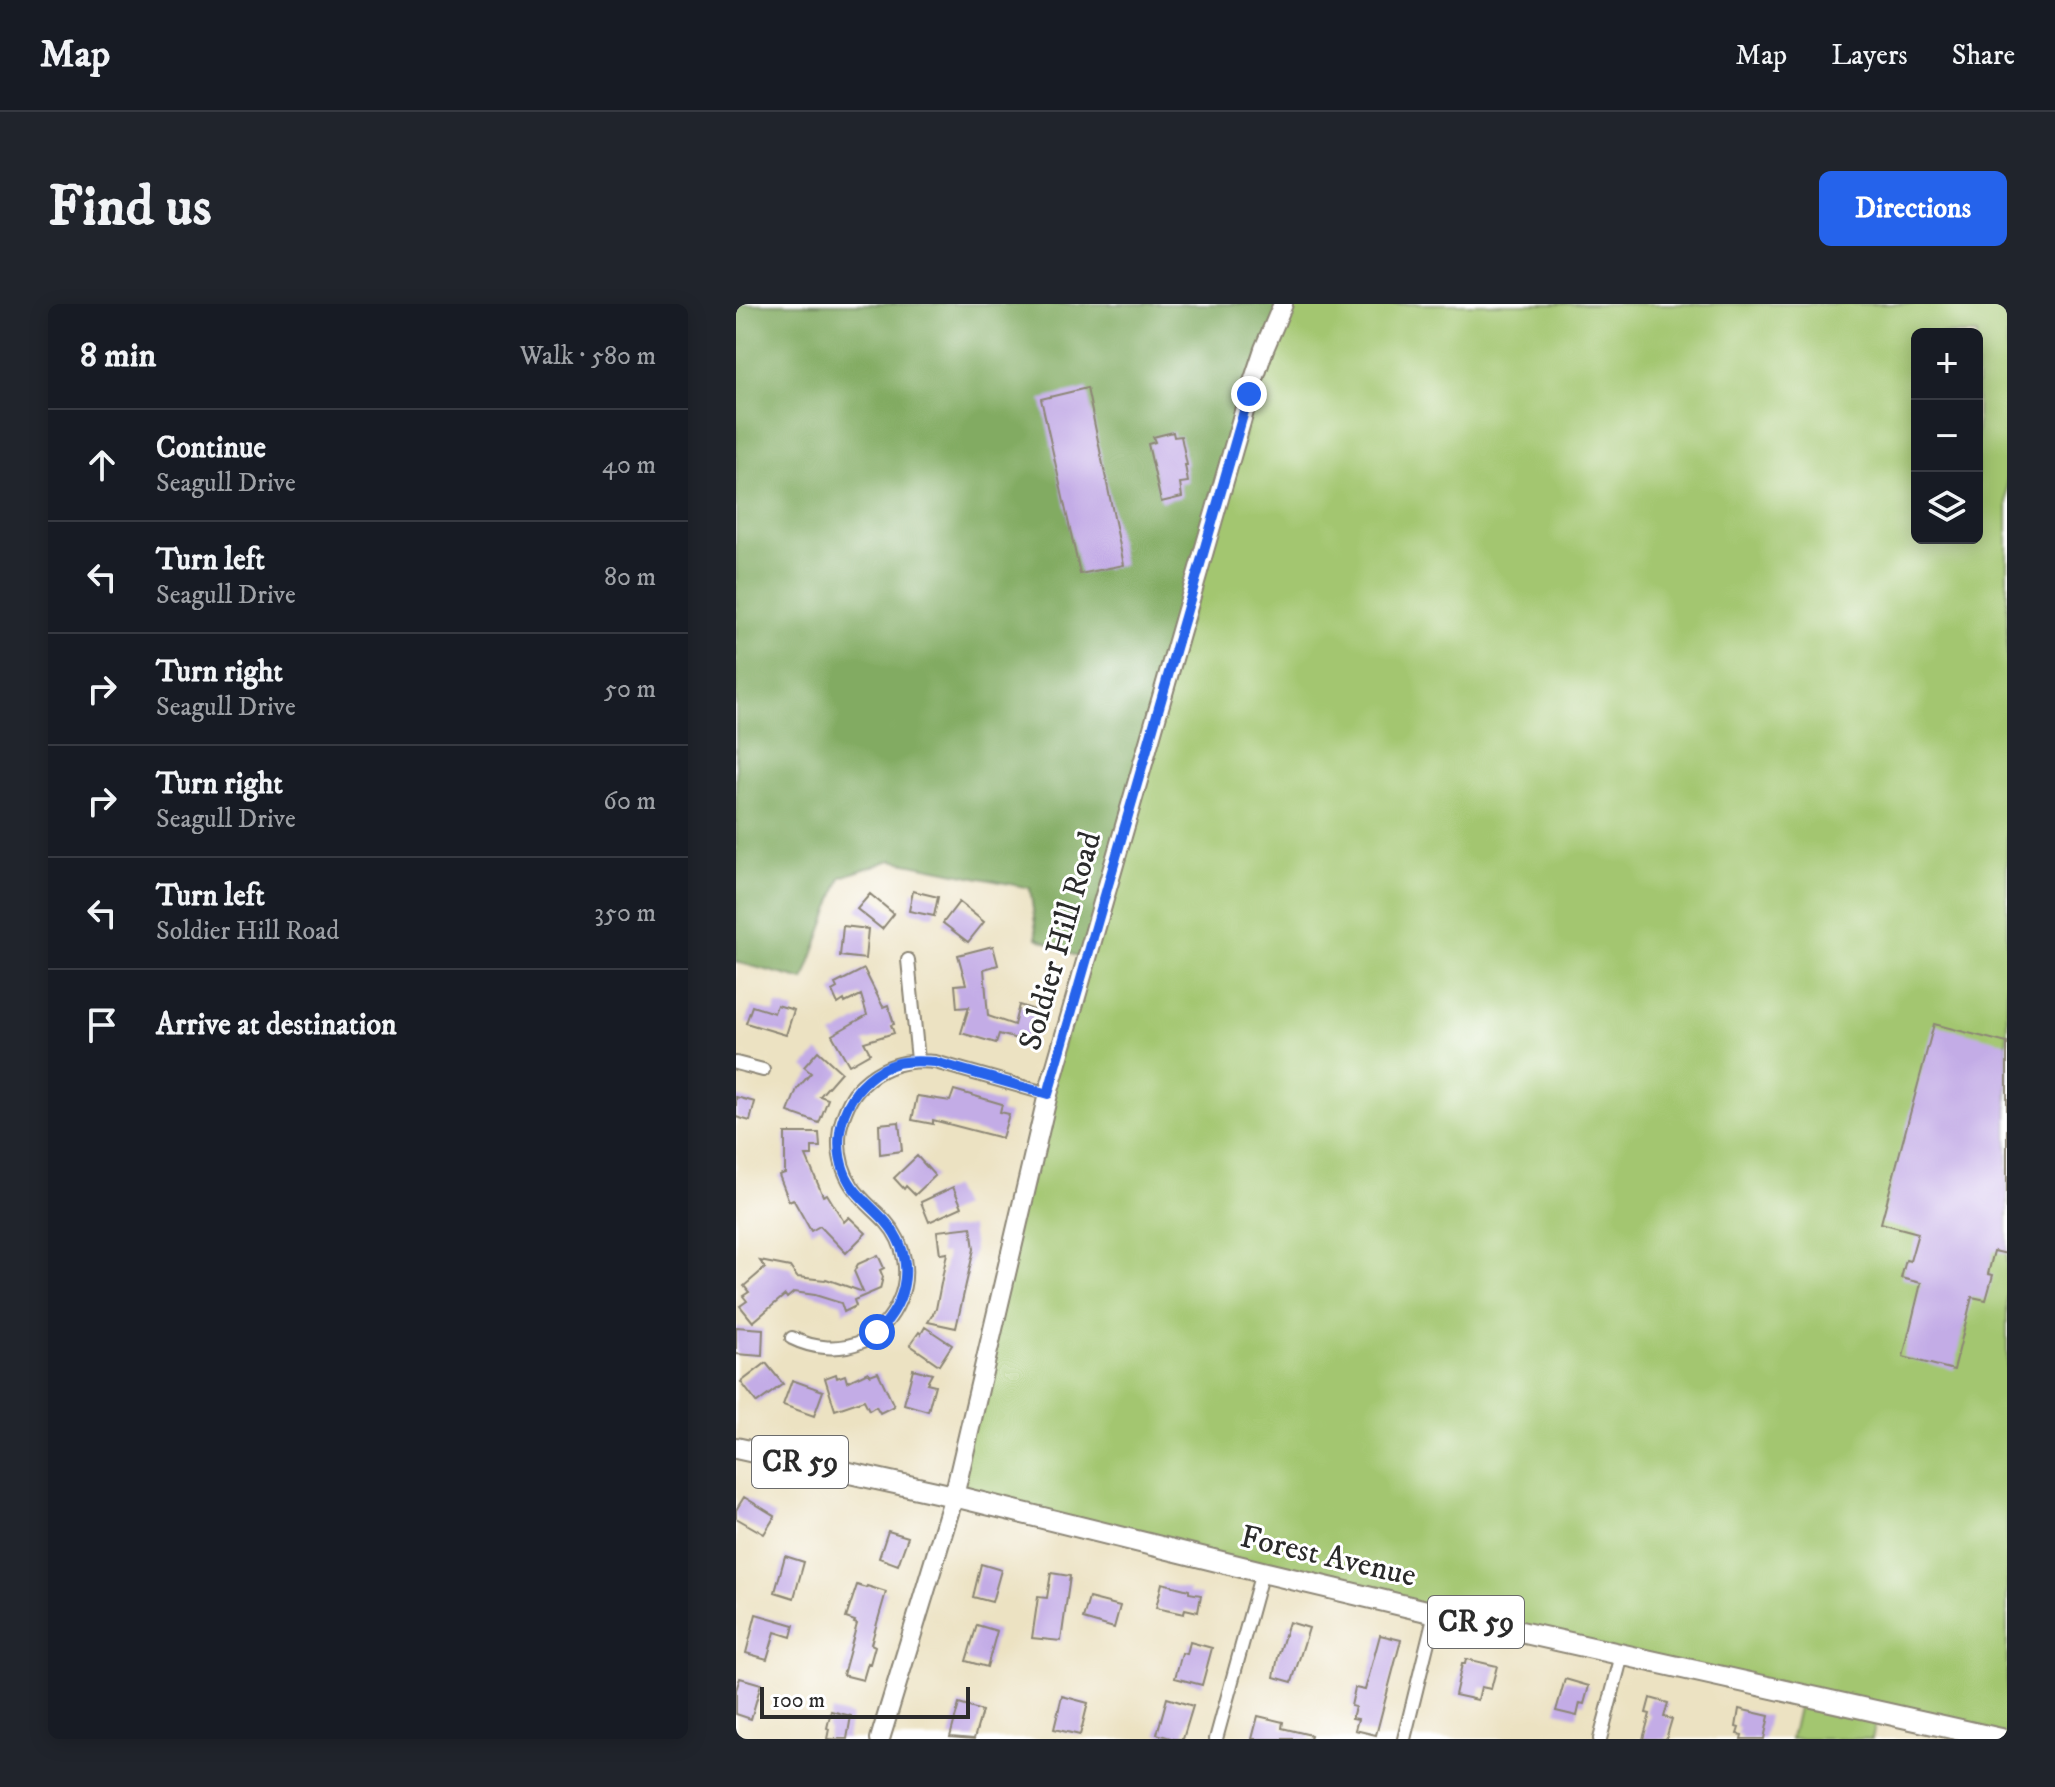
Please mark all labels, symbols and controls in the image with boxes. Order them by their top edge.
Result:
text: Map [40,31,110,79]
text: Map [1736,38,1787,73]
text: Layers [1831,38,1908,73]
text: Share [1952,38,2015,73]
button: Directions [1819,171,2007,246]
text: Find us [48,173,212,243]
map controls [1911,328,1983,544]
button: + [1911,328,1983,400]
text: 8 min [80,335,156,377]
text: Walk · 580 m [520,340,656,373]
route end [1231,376,1267,412]
button: − [1911,400,1983,472]
text: Continue [156,430,266,467]
icon: ahead [80,443,124,487]
text: 40 m [602,449,656,482]
text: Seagull Drive [156,467,296,500]
button: layers [1911,472,1983,544]
text: Turn left [156,542,265,579]
icon: left [80,555,124,599]
text: 80 m [604,561,656,594]
text: Seagull Drive [156,579,296,612]
text: Turn right [156,654,283,691]
icon: right [80,667,124,711]
text: 50 m [604,673,656,706]
text: Seagull Drive [156,691,296,724]
text: Turn right [156,766,283,803]
icon: right [80,779,124,823]
text: 60 m [603,785,656,818]
text: Seagull Drive [156,803,296,836]
street label: Soldier Hill Road [1011,827,1111,1055]
text: Turn left [156,878,265,915]
icon: left [80,891,124,935]
text: 350 m [594,897,656,930]
text: Soldier Hill Road [156,915,339,948]
icon: arrive [80,1003,124,1047]
text: Arrive at destination [156,1007,397,1044]
route start [859,1314,895,1350]
road number: CR 59 [752,1436,848,1488]
street label: Forest Avenue [1236,1517,1420,1597]
road number: CR 59 [1428,1596,1524,1648]
scale bar [760,1683,970,1719]
text: 100 m [772,1687,825,1714]

